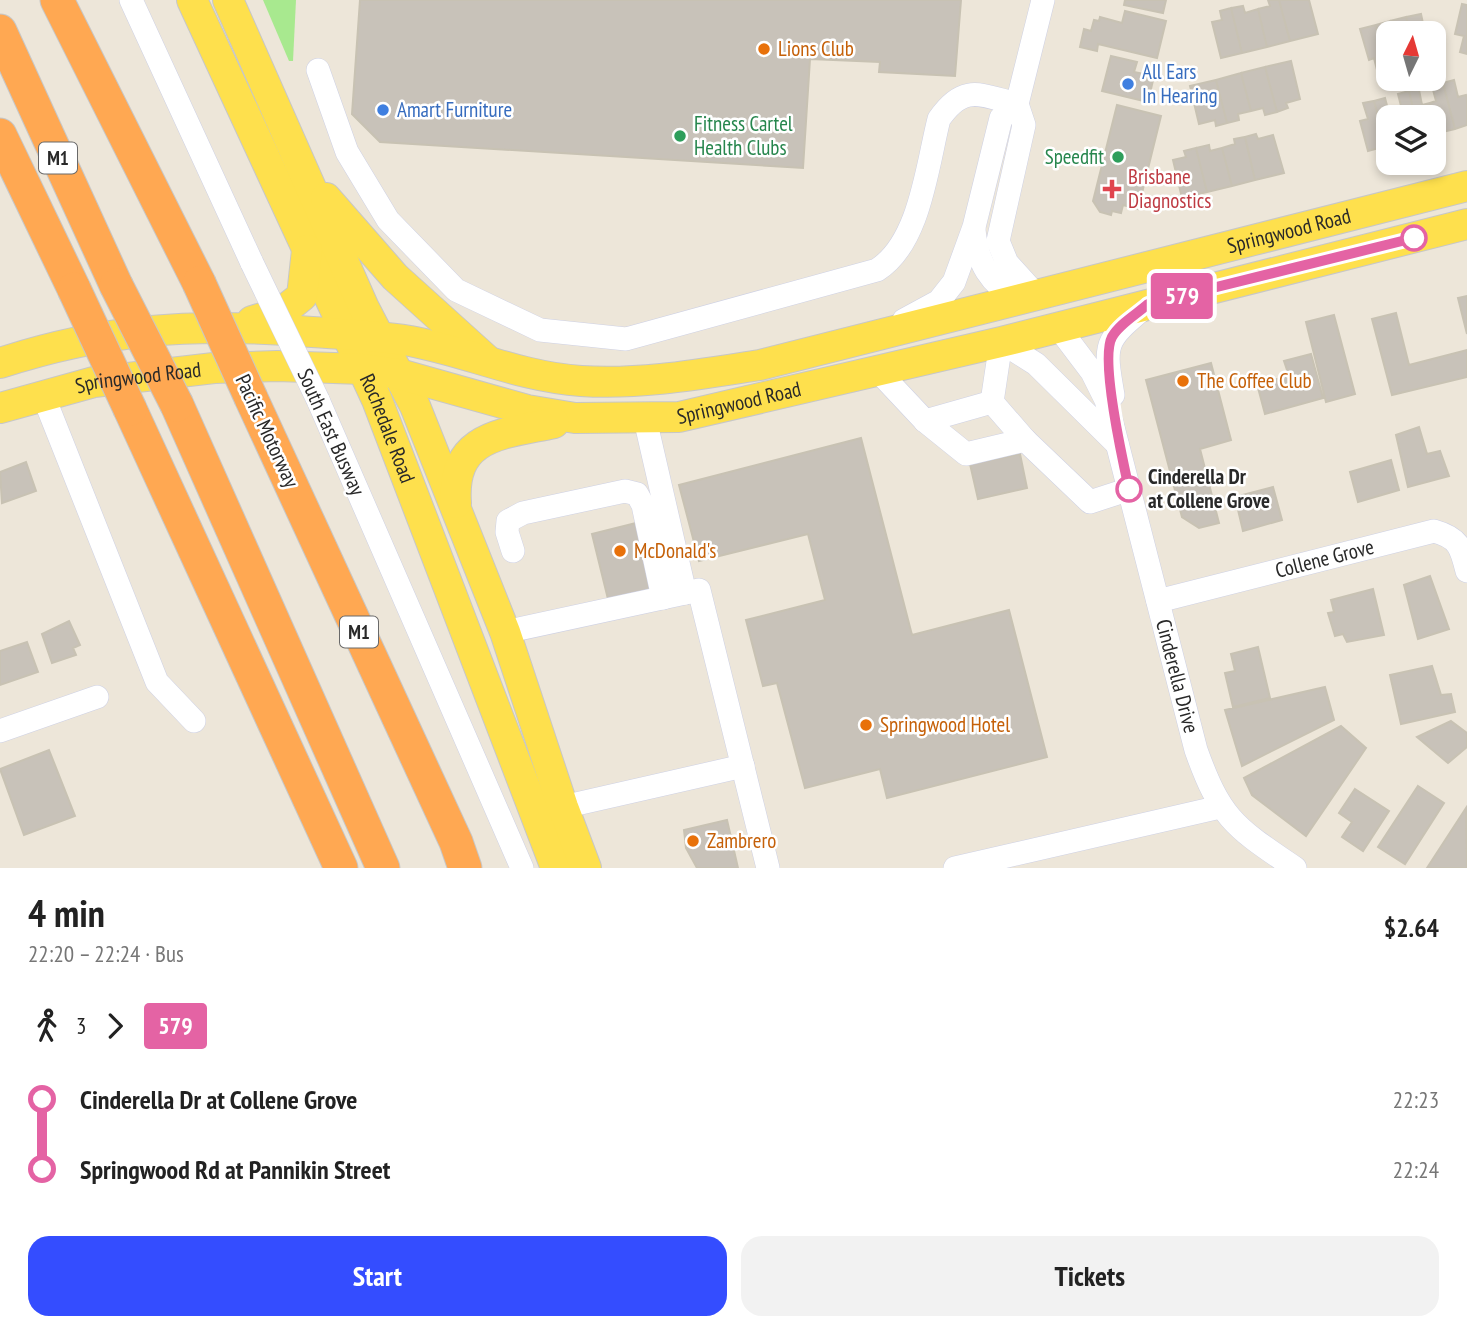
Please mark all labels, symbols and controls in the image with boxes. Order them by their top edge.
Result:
north arrow [1376,21,1446,91]
map controls [1376,21,1446,175]
place label: Lions Club [778,35,854,62]
marker: Lions Club [756,41,772,57]
place label: All Ears In Hearing [1142,58,1218,109]
marker: All Ears In Hearing [1120,76,1136,92]
place label: Amart Furniture [397,96,512,123]
marker: Amart Furniture [375,102,391,118]
button: layers [1376,105,1446,175]
place label: Fitness Cartel Health Clubs [694,110,793,161]
marker: Fitness Cartel Health Clubs [672,128,688,144]
road number: M1 [39,142,77,174]
place label: Speedfit [1045,143,1104,170]
marker: Speedfit [1110,149,1126,165]
place label: Brisbane Diagnostics [1128,163,1211,214]
marker: Brisbane Diagnostics [1102,179,1122,199]
street label: Springwood Road [1224,202,1354,259]
unlabelled marker [1401,225,1427,251]
line badge: 579 [1142,273,1222,319]
text: 579 [1165,280,1199,311]
street label: Springwood Road [72,356,203,400]
street label: South East Busway [291,364,372,500]
place label: The Coffee Club [1197,367,1312,394]
street label: Rochedale Road [354,369,421,487]
street label: Pacific Motorway [230,370,305,492]
marker: The Coffee Club [1175,373,1191,389]
street label: Springwood Road [674,375,804,430]
place label: Cinderella Dr at Collene Grove [1148,463,1270,514]
marker: Cinderella Dr at Collene Grove [1116,476,1142,502]
street label: Collene Grove [1272,533,1377,584]
place label: McDonald's [634,537,716,564]
marker: McDonald's [612,543,628,559]
street label: Cinderella Drive [1150,616,1205,736]
road number: M1 [340,617,378,648]
place label: Springwood Hotel [880,711,1010,738]
marker: Springwood Hotel [858,717,874,733]
place label: Zambrero [707,827,776,854]
marker: Zambrero [685,833,701,849]
text: 4 min [28,888,105,937]
text: $2.64 [1384,911,1439,944]
text: 22:20 – 22:24 · Bus [28,939,184,968]
icon: walk [28,1007,66,1045]
icon: forward [96,1007,134,1045]
text: 579 [158,1010,193,1041]
text: 3 [76,1011,86,1040]
text: Cinderella Dr at Collene Grove [80,1083,357,1116]
text: 22:23 [1393,1085,1439,1114]
text: Springwood Rd at Pannikin Street [80,1153,390,1186]
text: 22:24 [1393,1155,1439,1184]
button: Start [28,1236,727,1316]
button: Tickets [741,1236,1439,1316]

